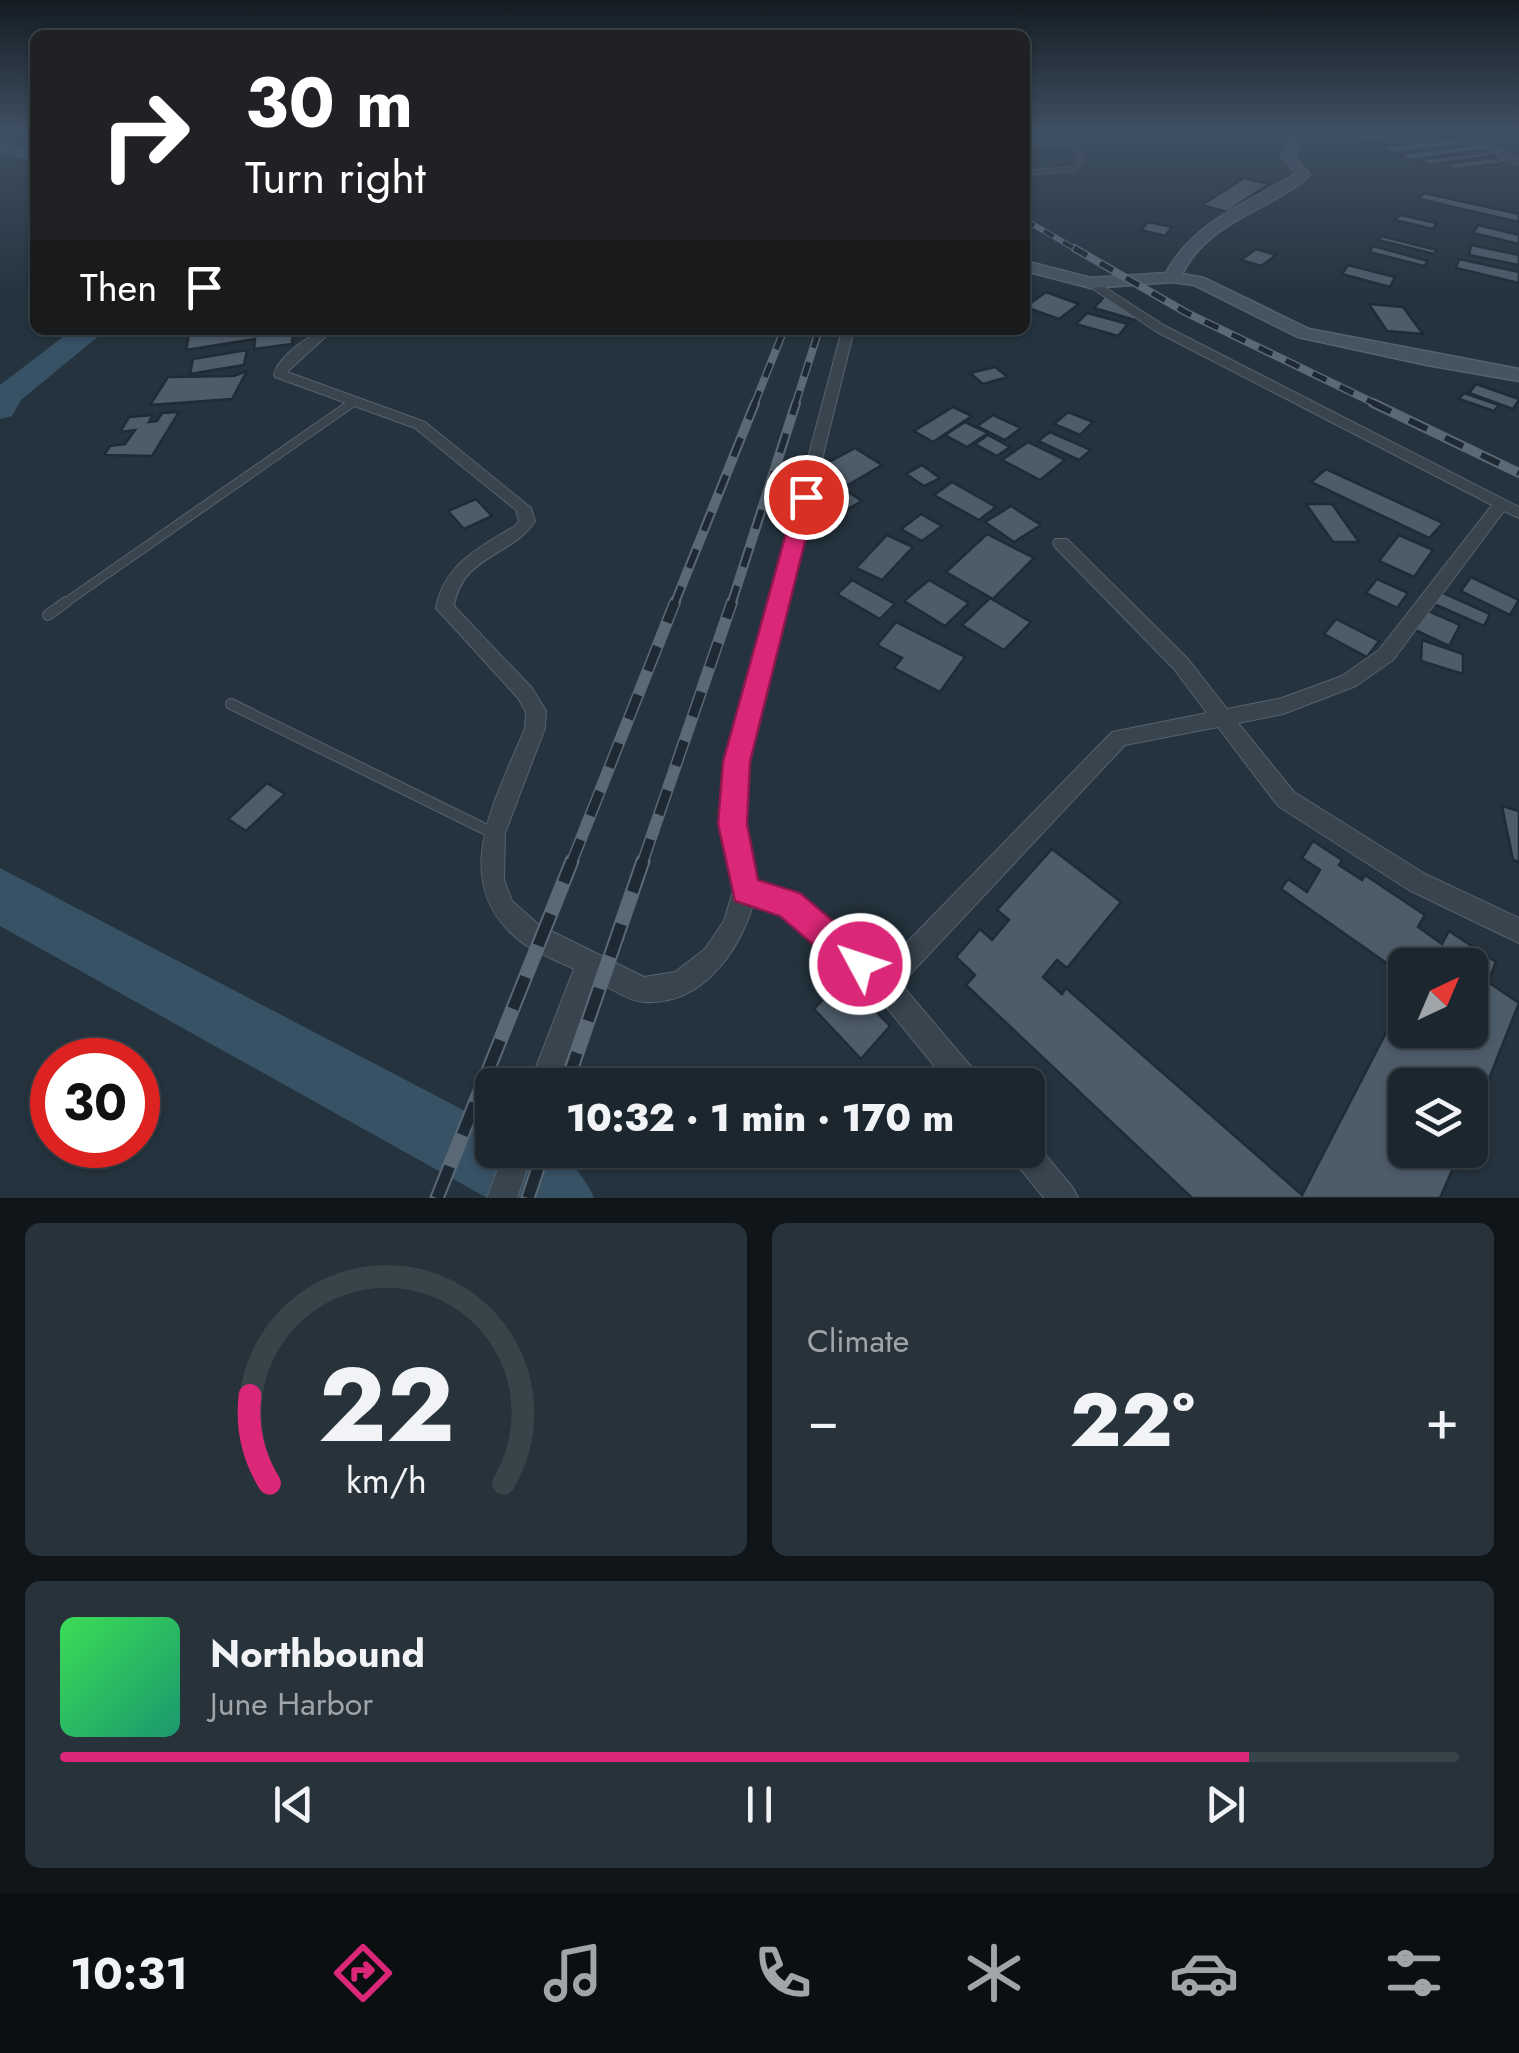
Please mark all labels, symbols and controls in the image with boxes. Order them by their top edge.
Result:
text: 30 m [245,52,413,153]
icon: right [80,70,210,200]
text: Turn right [245,145,426,210]
text: Then [80,260,157,315]
icon: arrive [177,260,232,315]
pin [764,455,849,540]
icon: arrive [779,470,834,525]
position arrow [808,912,912,1016]
north arrow [1388,948,1488,1048]
map controls [1388,948,1488,1168]
speed limit sign: 30 [30,1038,160,1168]
button: layers [1388,1068,1488,1168]
text: 10:32 · 1 min · 170 m [566,1090,954,1145]
text: Climate [807,1318,909,1364]
text: 22 [318,1330,454,1480]
text: 22° [1070,1366,1195,1474]
text: − [807,1380,839,1460]
text: + [1425,1380,1459,1460]
text: km/h [346,1455,426,1506]
text: Northbound [210,1626,425,1681]
text: June Harbor [210,1681,373,1727]
icon: previous [266,1777,321,1832]
icon: pause [732,1777,787,1832]
icon: next [1198,1777,1253,1832]
icon: directions [328,1938,398,2008]
icon: music [538,1938,608,2008]
icon: phone [748,1938,818,2008]
icon: climate [959,1938,1029,2008]
icon: car [1169,1938,1239,2008]
icon: filters [1379,1938,1449,2008]
text: 10:31 [70,1941,188,2006]

